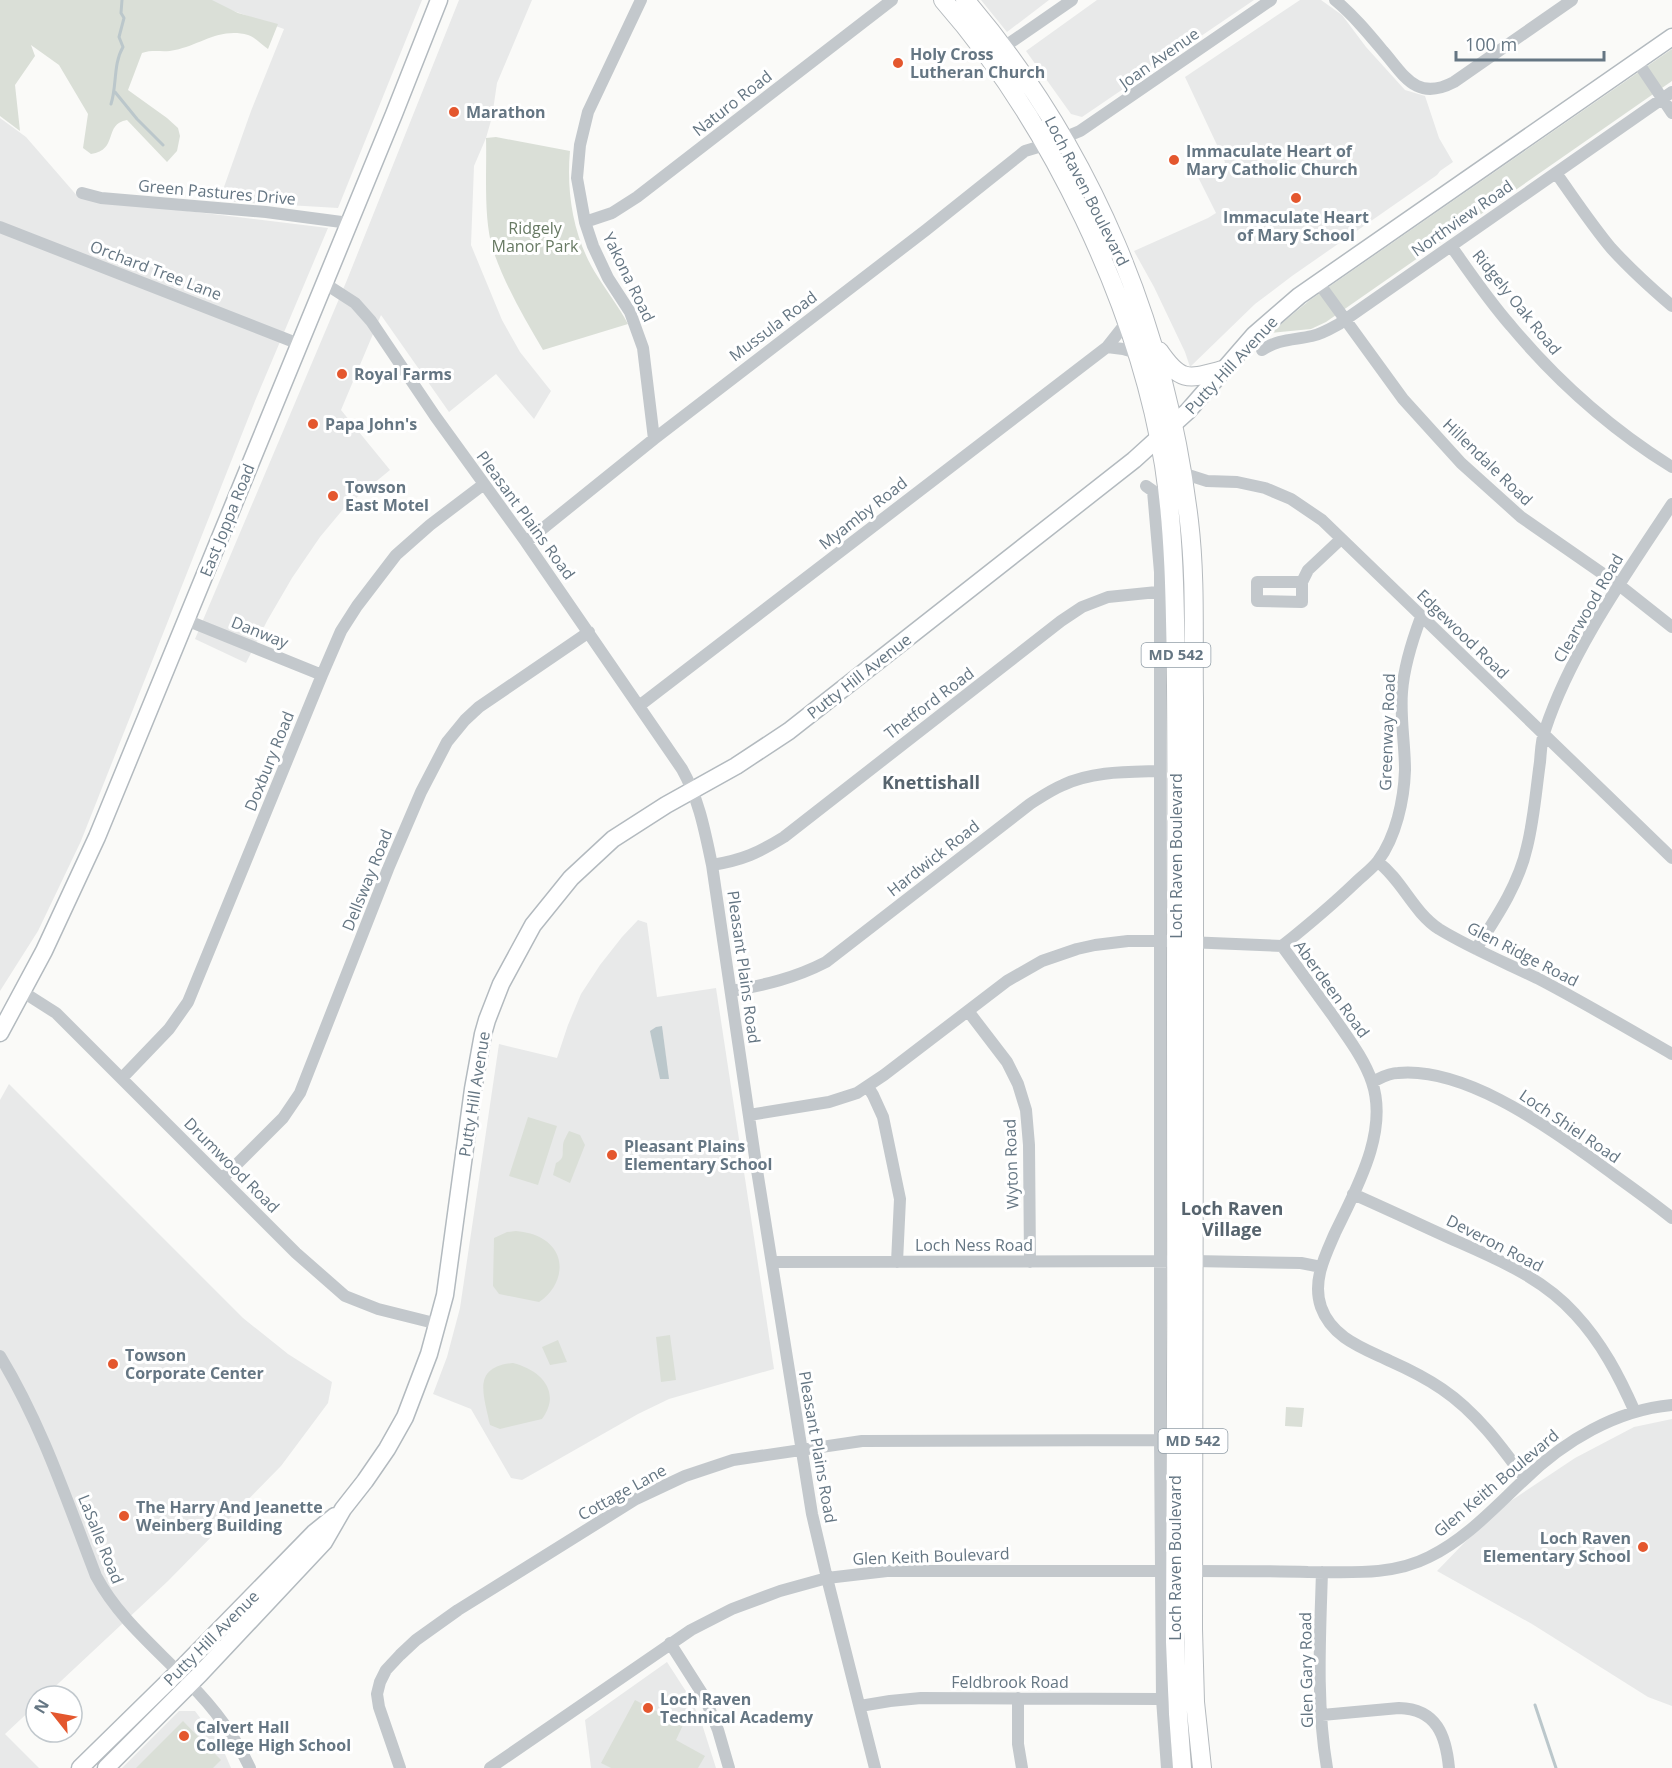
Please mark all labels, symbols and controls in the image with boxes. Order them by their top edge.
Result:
street label: Joan Avenue [1113,22,1203,95]
scale bar [1456,24,1604,62]
text: 100 m [1465,32,1517,56]
place label: Holy Cross Lutheran Church [910,43,1045,83]
marker: Holy Cross Lutheran Church [891,56,905,70]
street label: Naturo Road [688,65,776,141]
place label: Marathon [466,101,546,123]
marker: Marathon [447,105,461,119]
street label: Loch Raven Boulevard [1040,112,1134,270]
place label: Immaculate Heart of Mary Catholic Church [1186,140,1358,180]
marker: Immaculate Heart of Mary Catholic Church [1167,153,1181,167]
street label: Green Pastures Drive [137,174,297,210]
street label: Northview Road [1407,175,1517,261]
marker: Immaculate Heart of Mary School [1289,191,1303,205]
place label: Immaculate Heart of Mary School [1223,206,1369,246]
park label: Ridgely Manor Park [492,217,579,257]
street label: Yakona Road [598,229,660,325]
street label: Orchard Tree Lane [87,235,225,305]
street label: Ridgely Oak Road [1468,245,1566,359]
street label: Mussula Road [725,286,821,366]
street label: Putty Hill Avenue [1180,311,1282,419]
place label: Royal Farms [354,363,452,385]
marker: Royal Farms [335,367,349,381]
place label: Papa John's [325,413,417,435]
street label: Hillendale Road [1438,414,1538,510]
marker: Papa John's [306,417,320,431]
street label: Pleasant Plains Road [472,446,580,584]
street label: East Joppa Road [194,460,260,580]
street label: Myamby Road [814,472,912,554]
place label: Towson East Motel [345,476,429,516]
marker: Towson East Motel [326,489,340,503]
street label: Clearwood Road [1548,550,1628,666]
street label: Edgewood Road [1412,584,1514,684]
street label: Danway [228,611,293,654]
street label: Putty Hill Avenue [802,628,916,724]
road number: MD 542 [1142,643,1210,667]
street label: Thetford Road [880,662,978,744]
street label: Greenway Road [1374,673,1400,791]
street label: Doxbury Road [239,708,299,814]
district label: Knettishall [882,770,980,794]
street label: Loch Raven Boulevard [1165,773,1187,939]
street label: Hardwick Road [882,815,984,901]
street label: Dellsway Road [337,826,397,934]
street label: Pleasant Plains Road [722,889,766,1045]
street label: Glen Ridge Road [1464,916,1582,992]
street label: Aberdeen Road [1289,936,1375,1042]
street label: Putty Hill Avenue [453,1030,495,1158]
street label: Loch Shiel Road [1515,1084,1625,1168]
street label: Drumwood Road [179,1112,285,1218]
street label: Wyton Road [998,1119,1024,1209]
place label: Pleasant Plains Elementary School [624,1135,772,1175]
marker: Pleasant Plains Elementary School [605,1148,619,1162]
district label: Loch Raven Village [1181,1196,1283,1241]
street label: Deveron Road [1443,1209,1547,1277]
street label: Loch Ness Road [915,1234,1033,1256]
place label: Towson Corporate Center [125,1344,264,1384]
marker: Towson Corporate Center [106,1357,120,1371]
street label: Pleasant Plains Road [794,1369,842,1525]
street label: Glen Keith Boulevard [1429,1424,1563,1542]
road number: MD 542 [1158,1429,1228,1453]
street label: Cottage Lane [574,1459,670,1525]
street label: Loch Raven Boulevard [1164,1475,1186,1641]
street label: LaSalle Road [73,1491,129,1587]
place label: The Harry And Jeanette Weinberg Building [136,1496,323,1536]
marker: The Harry And Jeanette Weinberg Building [117,1509,131,1523]
place label: Loch Raven Elementary School [1483,1527,1631,1567]
marker: Loch Raven Elementary School [1636,1540,1650,1554]
street label: Glen Keith Boulevard [852,1542,1010,1570]
street label: Putty Hill Avenue [158,1585,264,1691]
street label: Glen Gary Road [1294,1612,1318,1728]
street label: Feldbrook Road [951,1671,1069,1693]
north arrow [24,1684,84,1744]
place label: Loch Raven Technical Academy [660,1688,814,1728]
text: N [28,1695,54,1718]
marker: Loch Raven Technical Academy [641,1701,655,1715]
place label: Calvert Hall College High School [196,1716,351,1756]
marker: Calvert Hall College High School [177,1729,191,1743]

